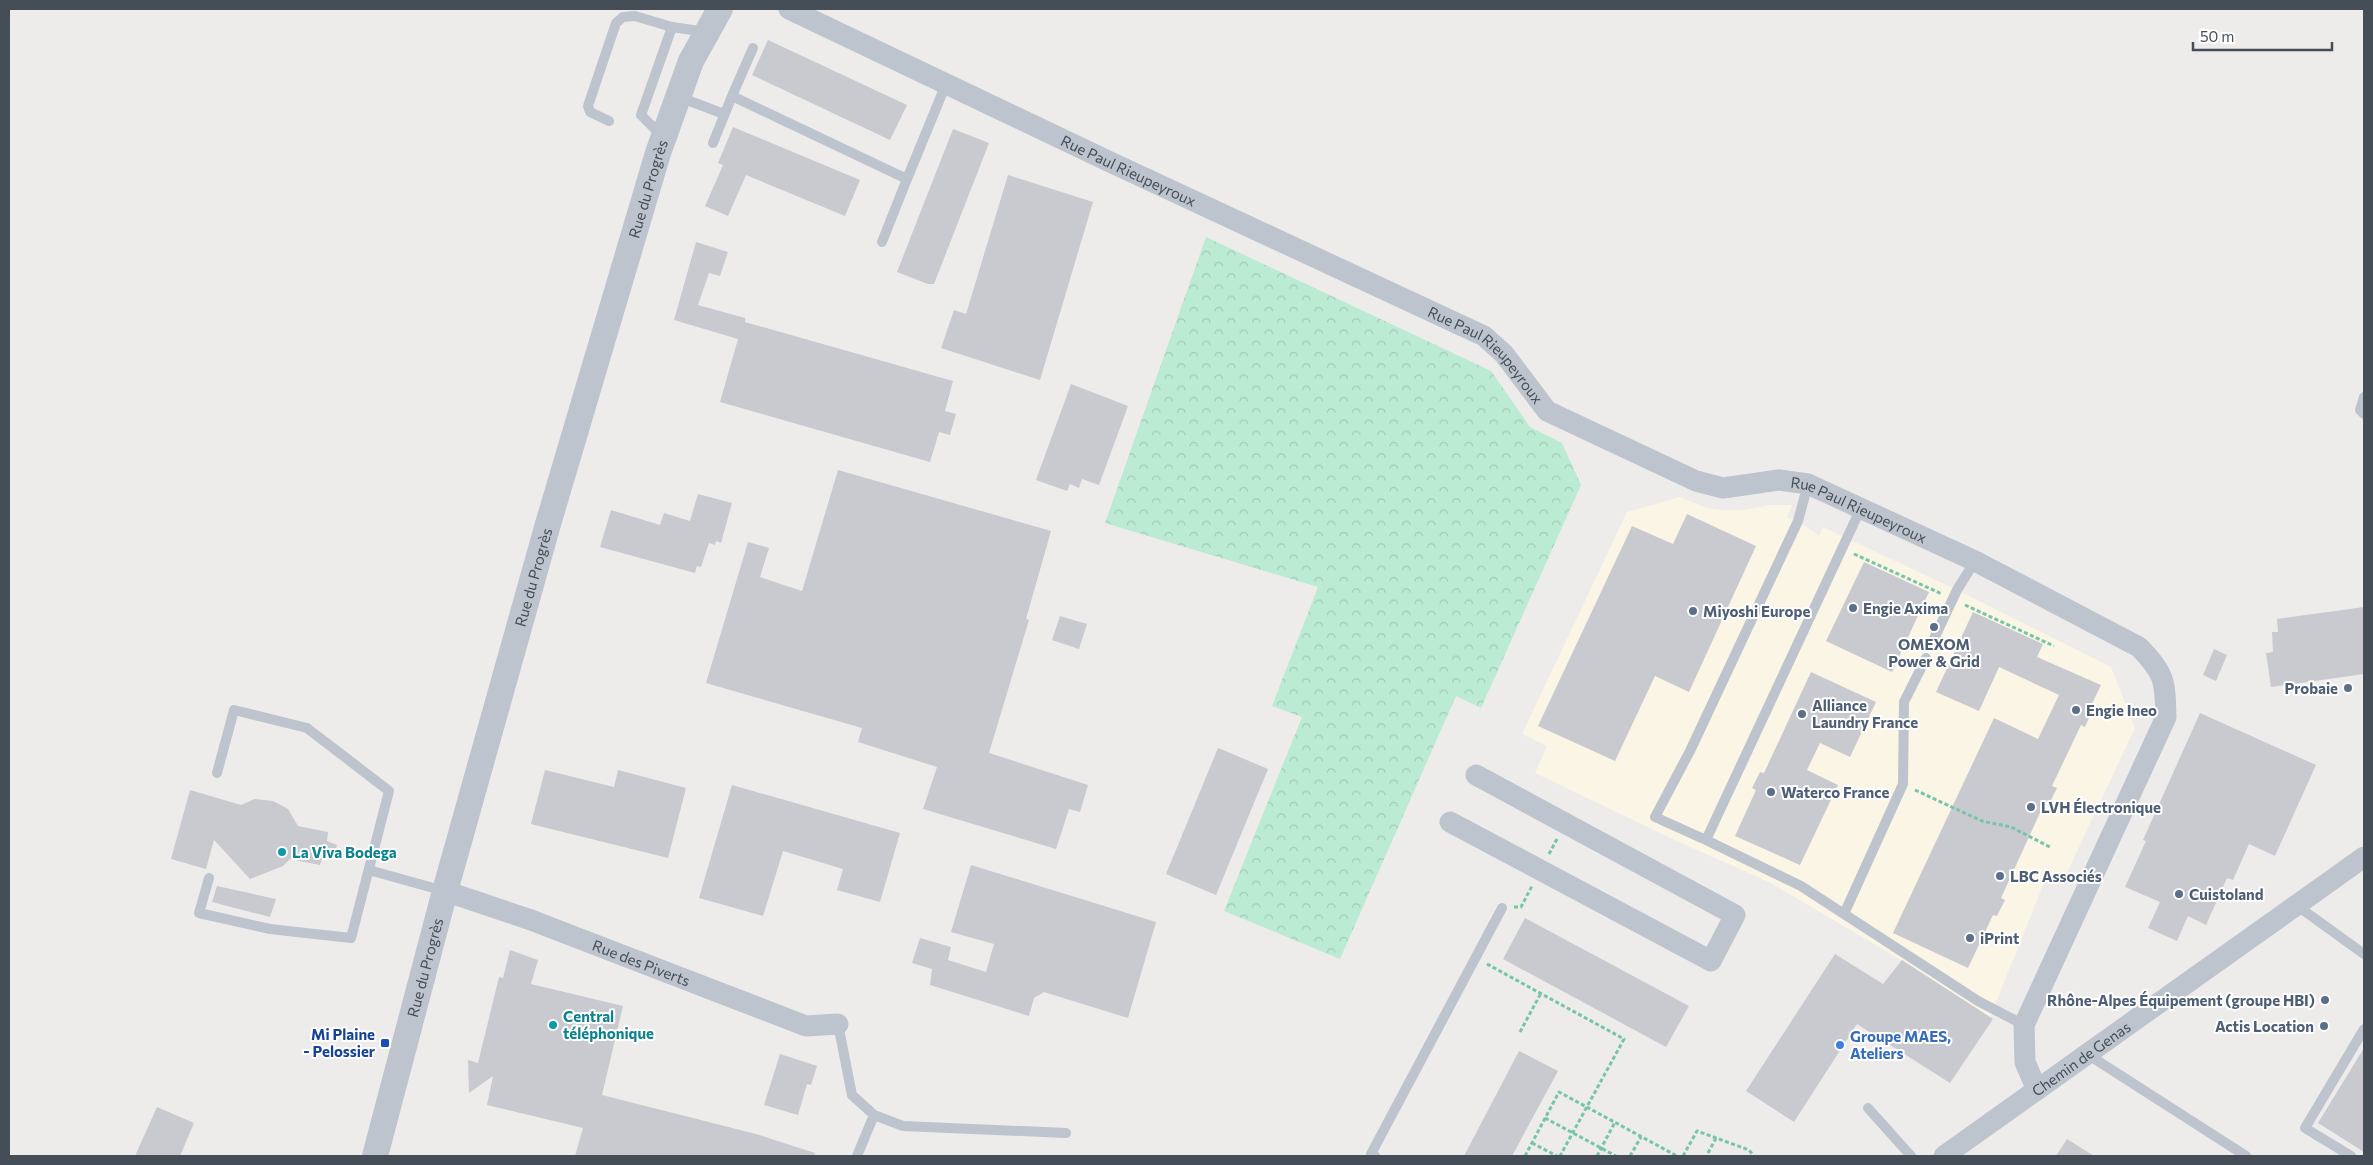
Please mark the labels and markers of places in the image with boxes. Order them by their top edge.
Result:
place label: Engie Axima [1863,599,1948,617]
place label: Miyoshi Europe [1703,602,1810,620]
marker: Engie Axima [1847,602,1859,614]
marker: Miyoshi Europe [1687,605,1699,617]
marker: OMEXOM Power & Grid [1928,621,1940,633]
place label: OMEXOM Power & Grid [1888,635,1980,670]
place label: Probaie [2284,679,2338,697]
marker: Probaie [2342,682,2354,694]
place label: Alliance Laundry France [1812,696,1918,731]
place label: Engie Ineo [2086,701,2157,719]
marker: Engie Ineo [2070,704,2082,716]
marker: Alliance Laundry France [1796,708,1808,720]
place label: Waterco France [1781,783,1889,801]
marker: Waterco France [1765,786,1777,798]
place label: LVH Électronique [2041,798,2161,816]
marker: LVH Électronique [2025,801,2037,813]
place label: La Viva Bodega [292,843,397,861]
marker: La Viva Bodega [276,846,288,858]
place label: LBC Associés [2010,867,2102,885]
marker: LBC Associés [1994,870,2006,882]
place label: Cuistoland [2189,885,2264,903]
marker: Cuistoland [2173,888,2185,900]
place label: iPrint [1980,929,2019,947]
marker: iPrint [1964,932,1976,944]
place label: Rhône-Alpes Équipement (groupe HBI) [2047,991,2315,1009]
marker: Rhône-Alpes Équipement (groupe HBI) [2319,994,2331,1006]
place label: Central téléphonique [563,1007,654,1042]
place label: Actis Location [2215,1017,2314,1035]
marker: Central téléphonique [547,1019,559,1031]
marker: Actis Location [2318,1020,2330,1032]
place label: Mi Plaine - Pelossier [303,1025,375,1060]
place label: Groupe MAES, Ateliers [1850,1027,1951,1062]
marker: Mi Plaine - Pelossier [379,1037,391,1049]
marker: Groupe MAES, Ateliers [1834,1039,1846,1051]

